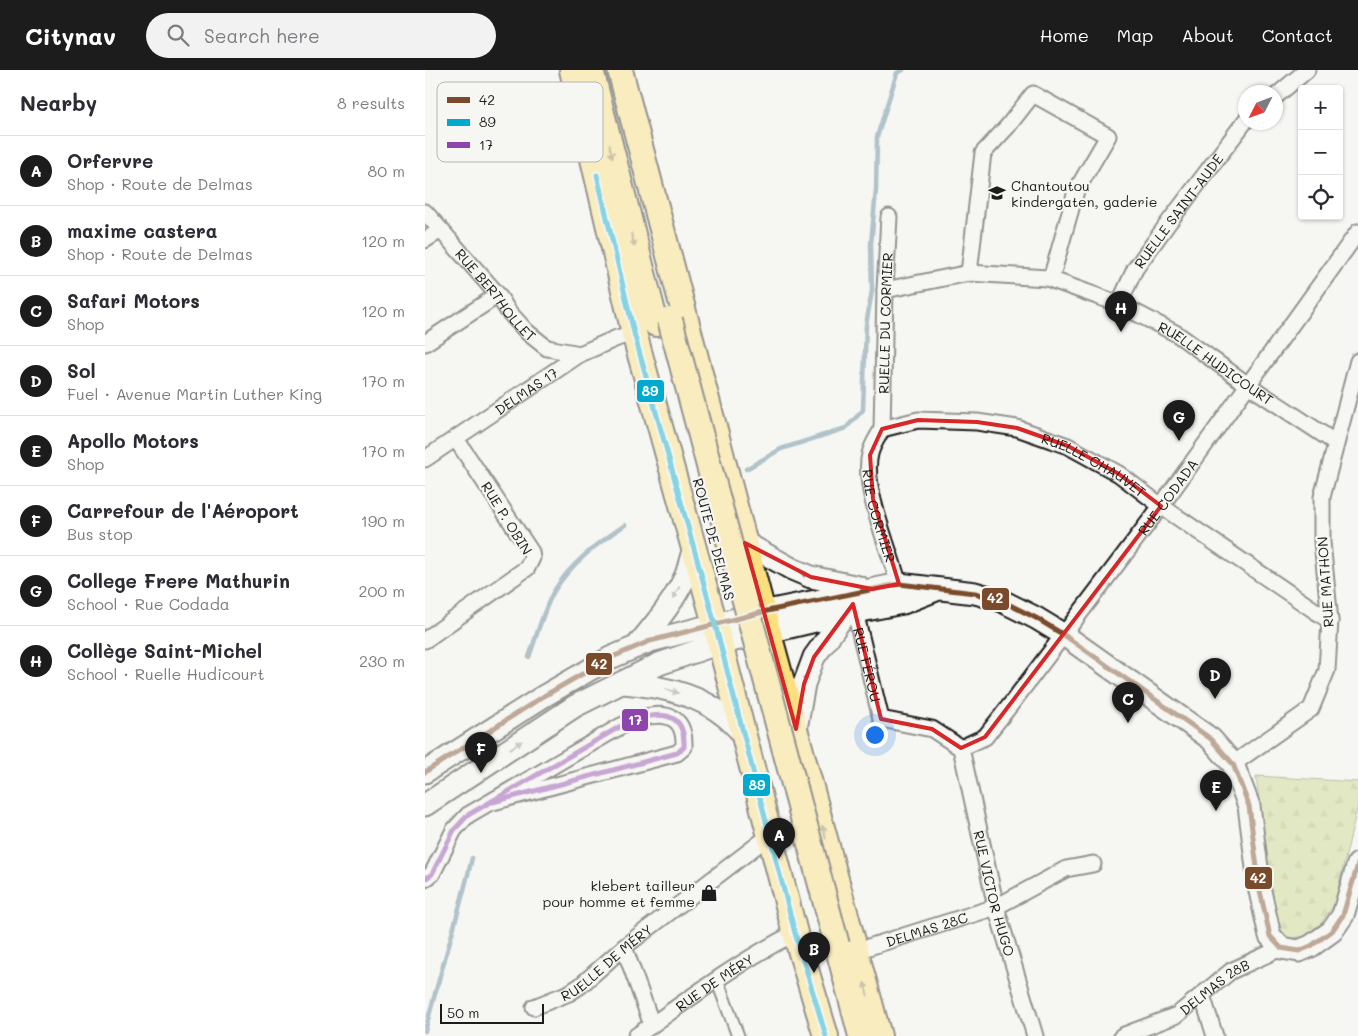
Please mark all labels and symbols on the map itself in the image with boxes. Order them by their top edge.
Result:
legend [437,82,603,162]
north arrow [1238,85,1283,130]
text: 42 [479,90,495,109]
text: 89 [479,112,496,131]
text: 17 [479,135,493,154]
one-way arrow [607,144,615,159]
street label: RUELLE SAINT-AUDE [1129,150,1227,272]
place label: Chantoutou kindergaten, gaderie [1011,176,1158,211]
school or university icon: Chantoutou kindergaten, gaderie [987,183,1007,203]
one-way arrow [629,232,637,247]
street label: RUE BERTHOLLET [452,244,540,345]
street label: RUELLE DU CORMIER [873,252,897,394]
pin: H [1105,291,1137,332]
street label: RUELLE HUDICOURT [1155,317,1277,409]
street label: DELMAS 17 [491,362,561,419]
line badge: 89 [636,379,665,403]
text: 89 [641,381,659,400]
pin: G [1163,400,1195,441]
street label: RUELLE CHAUVET [1039,428,1150,501]
street label: RUE CODADA [1133,455,1202,539]
street label: RUE CORMIER [859,469,901,565]
street label: ROUTE DE DELMAS [689,476,739,602]
street label: RUE P. OBIN [477,478,537,558]
street label: RUE MATHON [1312,536,1338,628]
one-way arrow [799,571,814,579]
one-way arrow [672,586,680,601]
line badge: 42 [981,587,1010,611]
text: 42 [987,588,1004,607]
street label: RUE FÉROU [850,625,886,704]
line badge: 42 [585,652,613,676]
text: 42 [591,654,608,673]
pin: D [1199,658,1231,699]
one-way arrow [802,674,809,689]
pin: C [1112,682,1144,723]
one-way arrow [664,687,679,695]
line badge: 17 [621,708,649,732]
text: 17 [628,710,642,729]
your location [862,722,888,748]
pin: F [465,732,497,773]
one-way arrow [509,740,522,750]
pin: E [1200,770,1232,811]
line badge: 89 [742,773,771,797]
text: 89 [748,775,766,794]
pin: A [763,818,795,859]
one-way arrow [819,825,827,840]
street label: RUE VICTOR HUGO [970,828,1020,958]
line badge: 42 [1244,866,1273,890]
text: 42 [1250,868,1267,887]
place label: klebert tailleur pour homme et femme [543,876,695,911]
shop icon: klebert tailleur pour homme et femme [699,883,719,903]
street label: DELMAS 28C [883,907,970,951]
street label: RUELLE DE MÉRY [558,919,656,1005]
pin: B [798,932,830,973]
street label: RUE DE MÉRY [671,949,757,1015]
street label: DELMAS 28B [1175,954,1252,1019]
one-way arrow [862,981,870,996]
scale bar [440,1001,544,1024]

